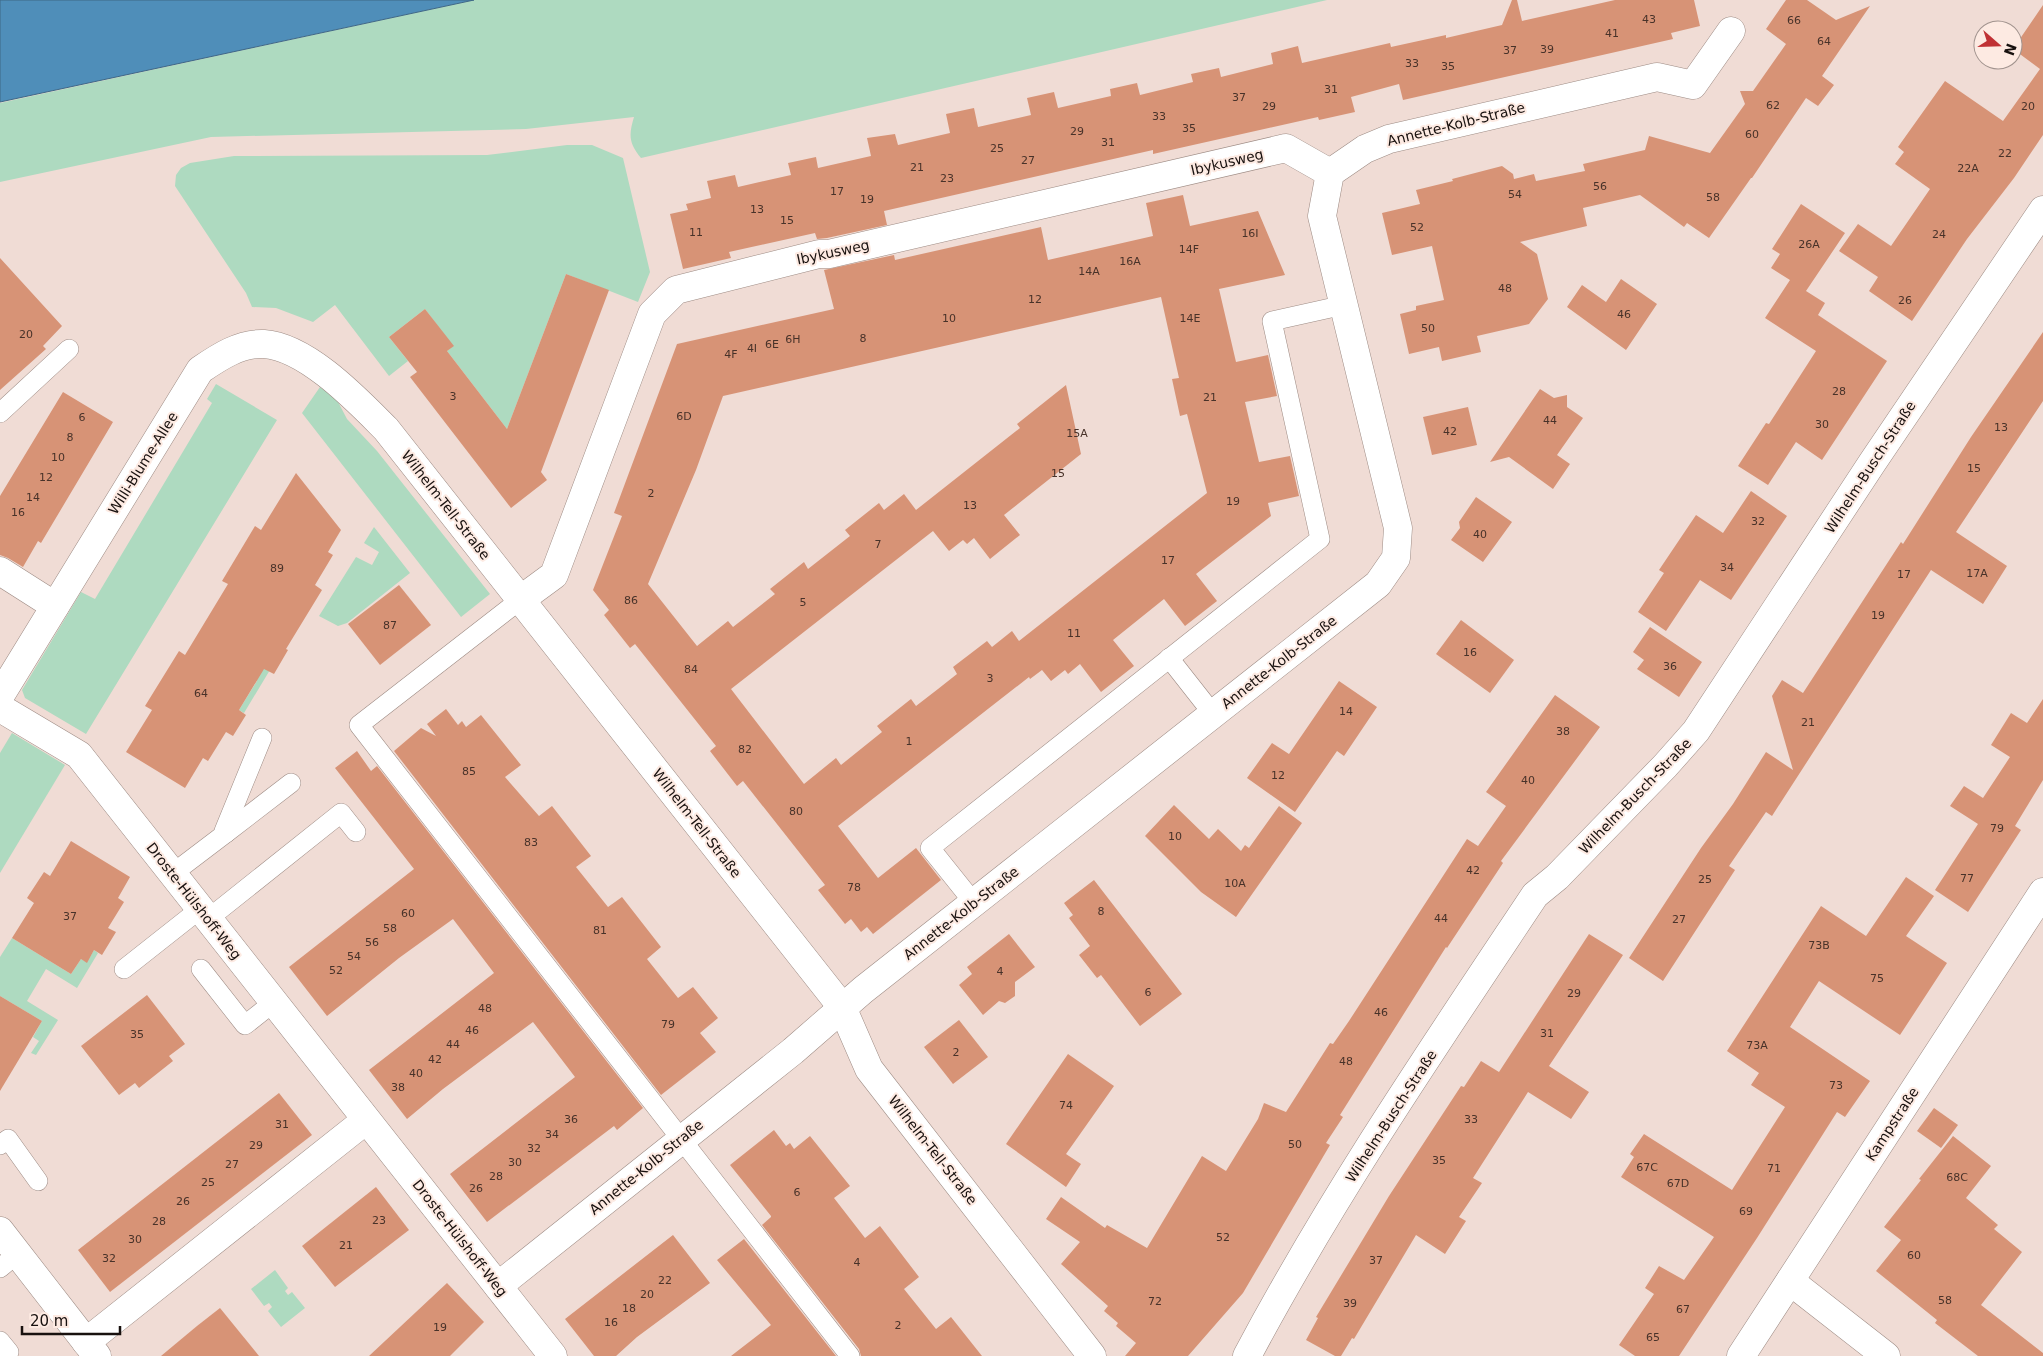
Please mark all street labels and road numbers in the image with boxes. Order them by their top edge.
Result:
street label: Annette-Kolb-Straße [1385,99,1527,149]
street label: Ibykusweg [1189,146,1265,178]
street label: Ibykusweg [795,236,871,268]
street label: Wilhelm-Busch-Straße [1821,398,1919,536]
street label: Willi-Blume-Allee [105,409,181,517]
street label: Wilhelm-Tell-Straße [398,447,494,563]
street label: Annette-Kolb-Straße [1218,612,1340,712]
street label: Wilhelm-Busch-Straße [1576,735,1694,857]
street label: Wilhelm-Tell-Straße [649,765,745,881]
street label: Droste-Hülshoff-Weg [143,839,245,963]
street label: Annette-Kolb-Straße [900,863,1022,963]
street label: Wilhelm-Busch-Straße [1342,1047,1440,1185]
street label: Kampstraße [1862,1084,1922,1164]
street label: Wilhelm-Tell-Straße [885,1092,981,1208]
street label: Annette-Kolb-Straße [586,1116,706,1218]
street label: Droste-Hülshoff-Weg [409,1176,511,1300]

